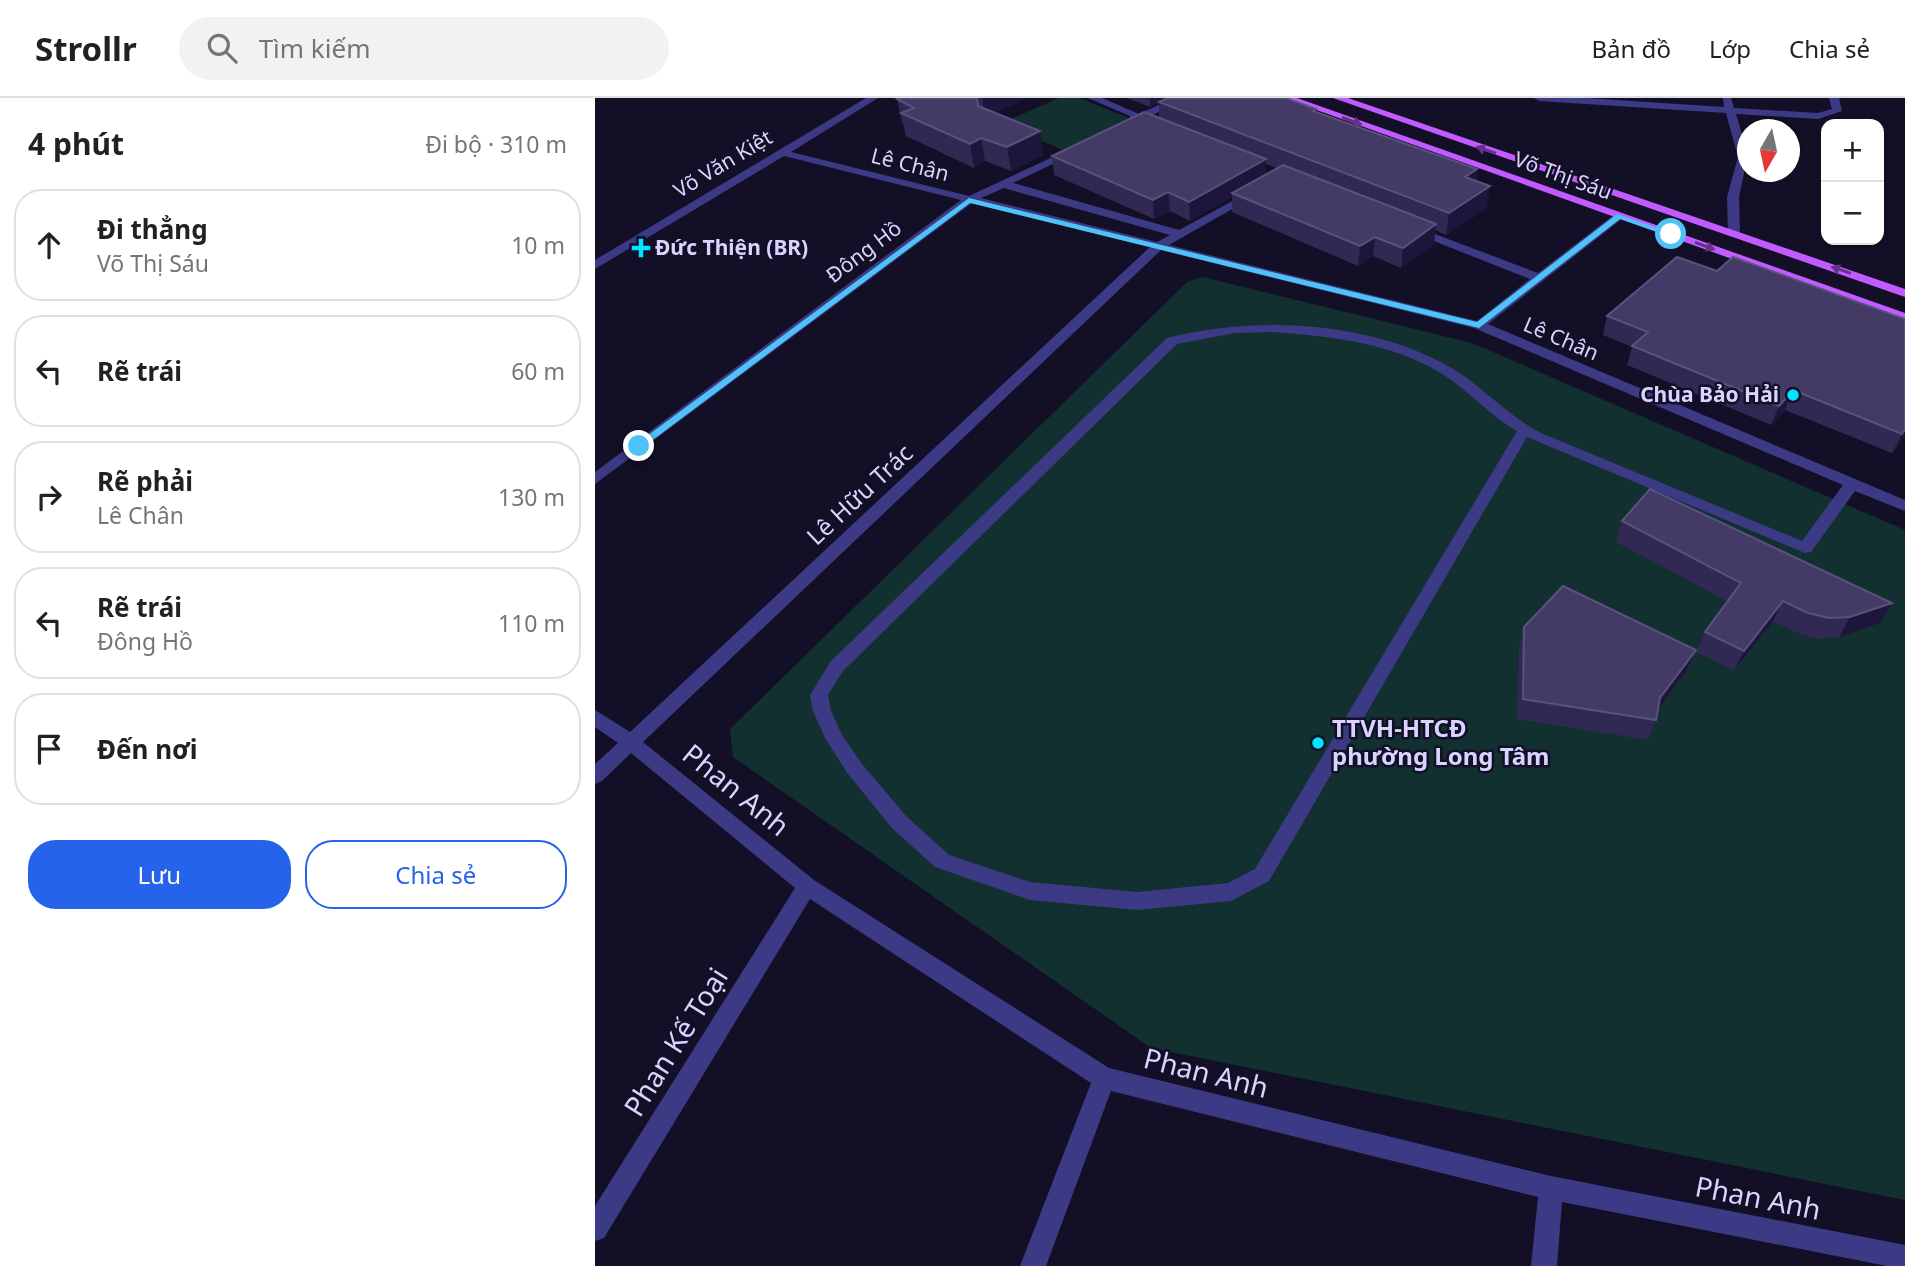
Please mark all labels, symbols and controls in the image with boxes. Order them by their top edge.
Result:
search box [179,17,669,80]
text: Strollr [35,26,137,71]
icon: search [203,29,241,67]
text: Tìm kiếm [259,30,370,66]
text: Bản đồ [1591,32,1671,65]
text: Lớp [1709,32,1751,65]
text: Chia sẻ [1789,32,1870,65]
one-way arrow [1342,116,1363,127]
north arrow [1737,119,1800,182]
map controls [1821,119,1884,245]
button: + [1821,119,1884,182]
street label: Võ Văn Kiệt [668,122,777,204]
text: 4 phút [28,123,124,164]
text: Đi bộ · 310 m [425,128,567,160]
street label: Lê Chân [868,141,952,187]
one-way arrow [1475,144,1496,155]
street label: Võ Thị Sáu [1511,144,1616,206]
button: − [1821,182,1884,245]
text: Đi thẳng [97,211,208,247]
street label: Đông Hồ [820,214,907,289]
route start [1655,218,1686,249]
icon: ahead [30,226,68,264]
text: 10 m [511,229,565,261]
place label: Đức Thiện (BR) [655,233,808,261]
marker: Đức Thiện (BR) [633,240,649,256]
one-way arrow [1695,241,1716,252]
text: Võ Thị Sáu [97,247,209,279]
one-way arrow [1830,264,1851,275]
street label: Lê Chân [1519,310,1603,366]
icon: left [30,352,68,390]
text: Rẽ trái [97,353,182,389]
text: 60 m [511,355,565,387]
place label: Chùa Bảo Hải [1640,380,1779,408]
marker: Chùa Bảo Hải [1785,387,1801,403]
route end [623,430,654,461]
street label: Lê Hữu Trác [799,436,919,552]
text: Rẽ phải [97,463,193,499]
icon: right [30,478,68,516]
text: 130 m [498,481,565,513]
text: Lê Chân [97,499,184,531]
text: Rẽ trái [97,589,182,625]
icon: left [30,604,68,642]
text: 110 m [498,607,565,639]
text: Đông Hồ [97,625,193,657]
place label: TTVH-HTCĐ phường Long Tâm [1332,711,1549,772]
icon: arrive [30,730,68,768]
text: Đến nơi [97,731,198,767]
street label: Phan Anh [675,734,798,844]
marker: TTVH-HTCĐ phường Long Tâm [1310,735,1326,751]
button: Lưu [28,840,291,909]
button: Chia sẻ [305,840,567,909]
street label: Phan Kế Toại [614,960,736,1123]
street label: Phan Anh [1140,1038,1272,1106]
street label: Phan Anh [1692,1166,1824,1228]

